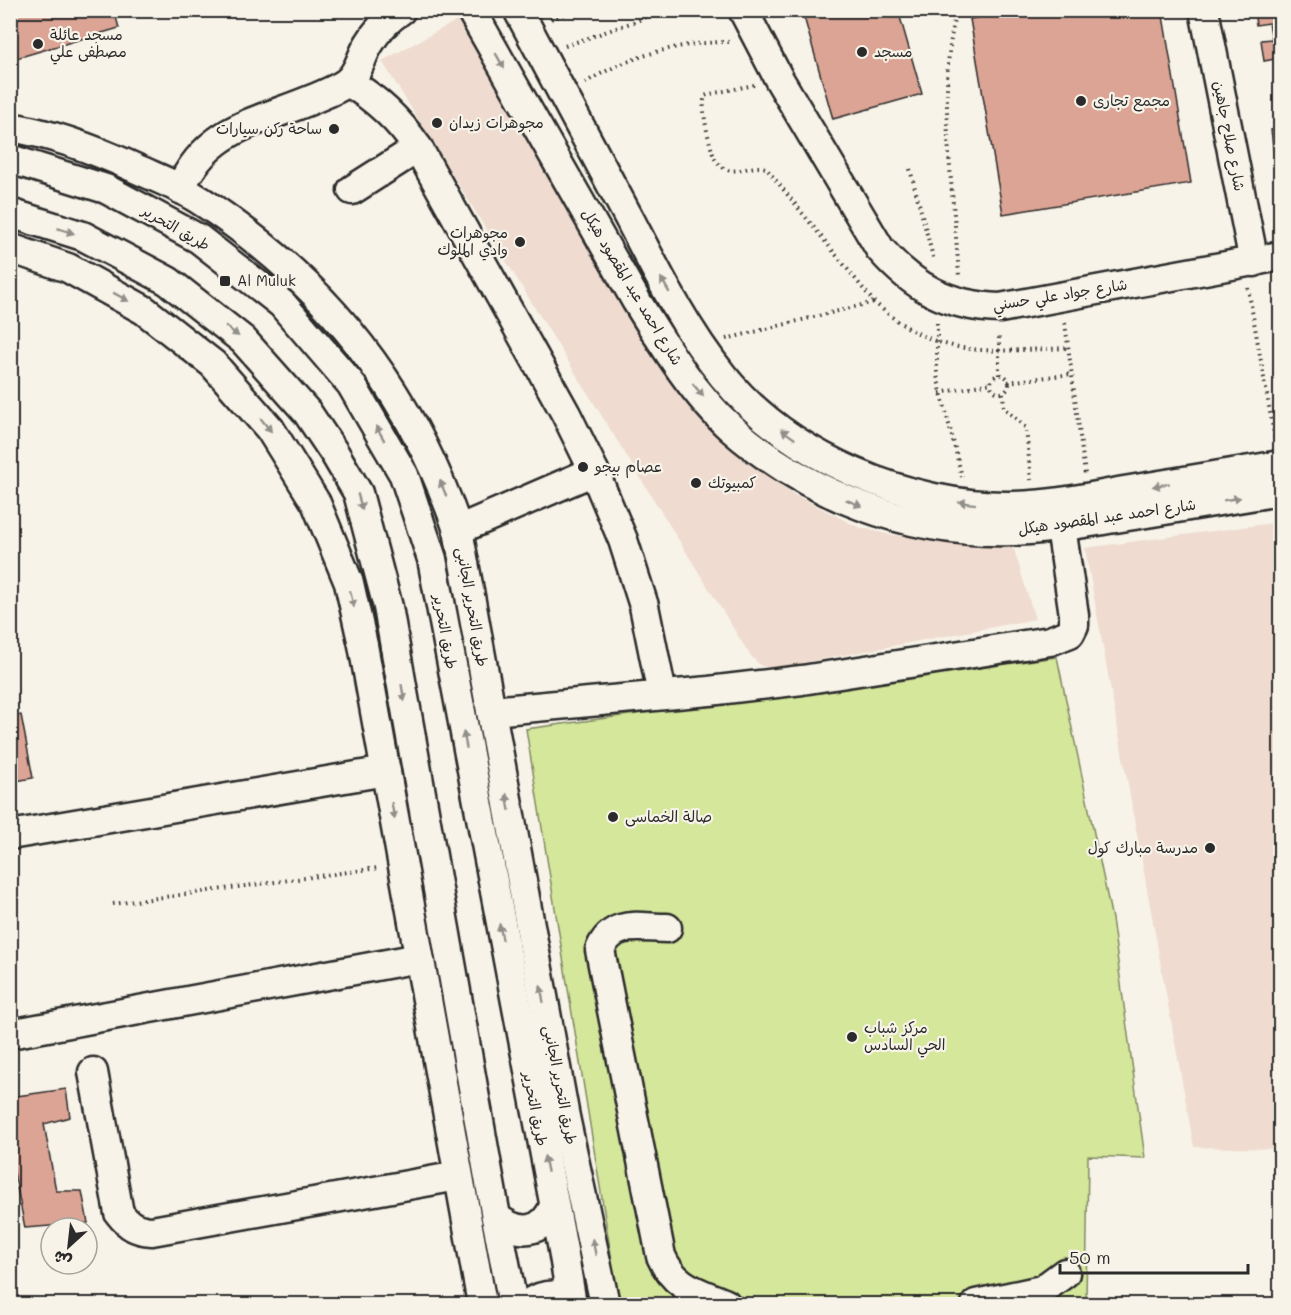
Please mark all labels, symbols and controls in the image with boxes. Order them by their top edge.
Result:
place label: مسجد عائلة مصطفى علي [50,24,127,65]
marker: مسجد عائلة مصطفى علي [31,37,45,51]
place label: مسجد [874,41,913,61]
marker: مسجد [855,45,869,59]
one-way arrow [495,53,505,70]
street label: شارع صلاح جاهين [1209,79,1250,193]
place label: مجمع تجارى [1093,90,1170,112]
marker: مجمع تجارى [1074,94,1088,108]
place label: مجوهرات زيدان [449,112,544,133]
marker: مجوهرات زيدان [430,116,444,130]
place label: ساحة ركن سيارات [216,118,322,138]
marker: ساحة ركن سيارات [327,122,341,136]
street label: طريق التحرير [137,199,214,255]
street label: شارع احمد عبد المقصود هيكل [577,204,688,369]
place label: مجوهرات وادي الملوك [438,222,508,261]
one-way arrow [57,227,75,236]
marker: مجوهرات وادي الملوك [513,235,527,249]
place label: Al Muluk [237,270,296,290]
street label: شارع جواد علي حسني [991,273,1129,318]
marker: Al Muluk [218,274,232,288]
one-way arrow [659,277,670,293]
one-way arrow [113,292,130,302]
one-way arrow [224,324,240,337]
one-way arrow [691,382,704,398]
one-way arrow [260,417,273,433]
one-way arrow [375,424,385,441]
one-way arrow [780,428,796,440]
place label: عصام بيجو [594,456,663,478]
marker: عصام بيجو [576,460,590,474]
place label: كمبيوتك [708,472,757,493]
marker: كمبيوتك [689,476,703,490]
one-way arrow [438,479,448,497]
one-way arrow [1151,481,1170,490]
one-way arrow [356,494,365,512]
street label: شارع احمد عبد المقصود هيكل [1017,494,1197,539]
one-way arrow [1222,494,1241,503]
one-way arrow [845,498,863,508]
one-way arrow [958,498,977,508]
street label: طريق التحرير الجانبى [452,545,493,668]
one-way arrow [348,589,358,608]
street label: طريق التحرير [429,591,462,671]
one-way arrow [398,683,407,702]
one-way arrow [460,730,469,749]
one-way arrow [503,793,512,812]
one-way arrow [389,801,398,820]
place label: صالة الخماسى [625,806,712,827]
marker: صالة الخماسى [606,810,620,824]
place label: مدرسة مبارك كول [1088,837,1198,858]
marker: مدرسة مبارك كول [1203,841,1217,855]
one-way arrow [496,922,505,941]
one-way arrow [537,985,546,1004]
place label: مركز شباب الحي السادس [864,1017,945,1058]
street label: طريق التحرير الجانبى [539,1023,582,1146]
marker: مركز شباب الحي السادس [845,1030,859,1044]
street label: طريق التحرير [519,1068,553,1148]
one-way arrow [541,1155,550,1174]
north arrow [39,1216,99,1276]
scale bar [1060,1237,1248,1275]
one-way arrow [588,1238,598,1256]
text: 50 m [1069,1245,1111,1269]
text: ش [49,1246,75,1273]

